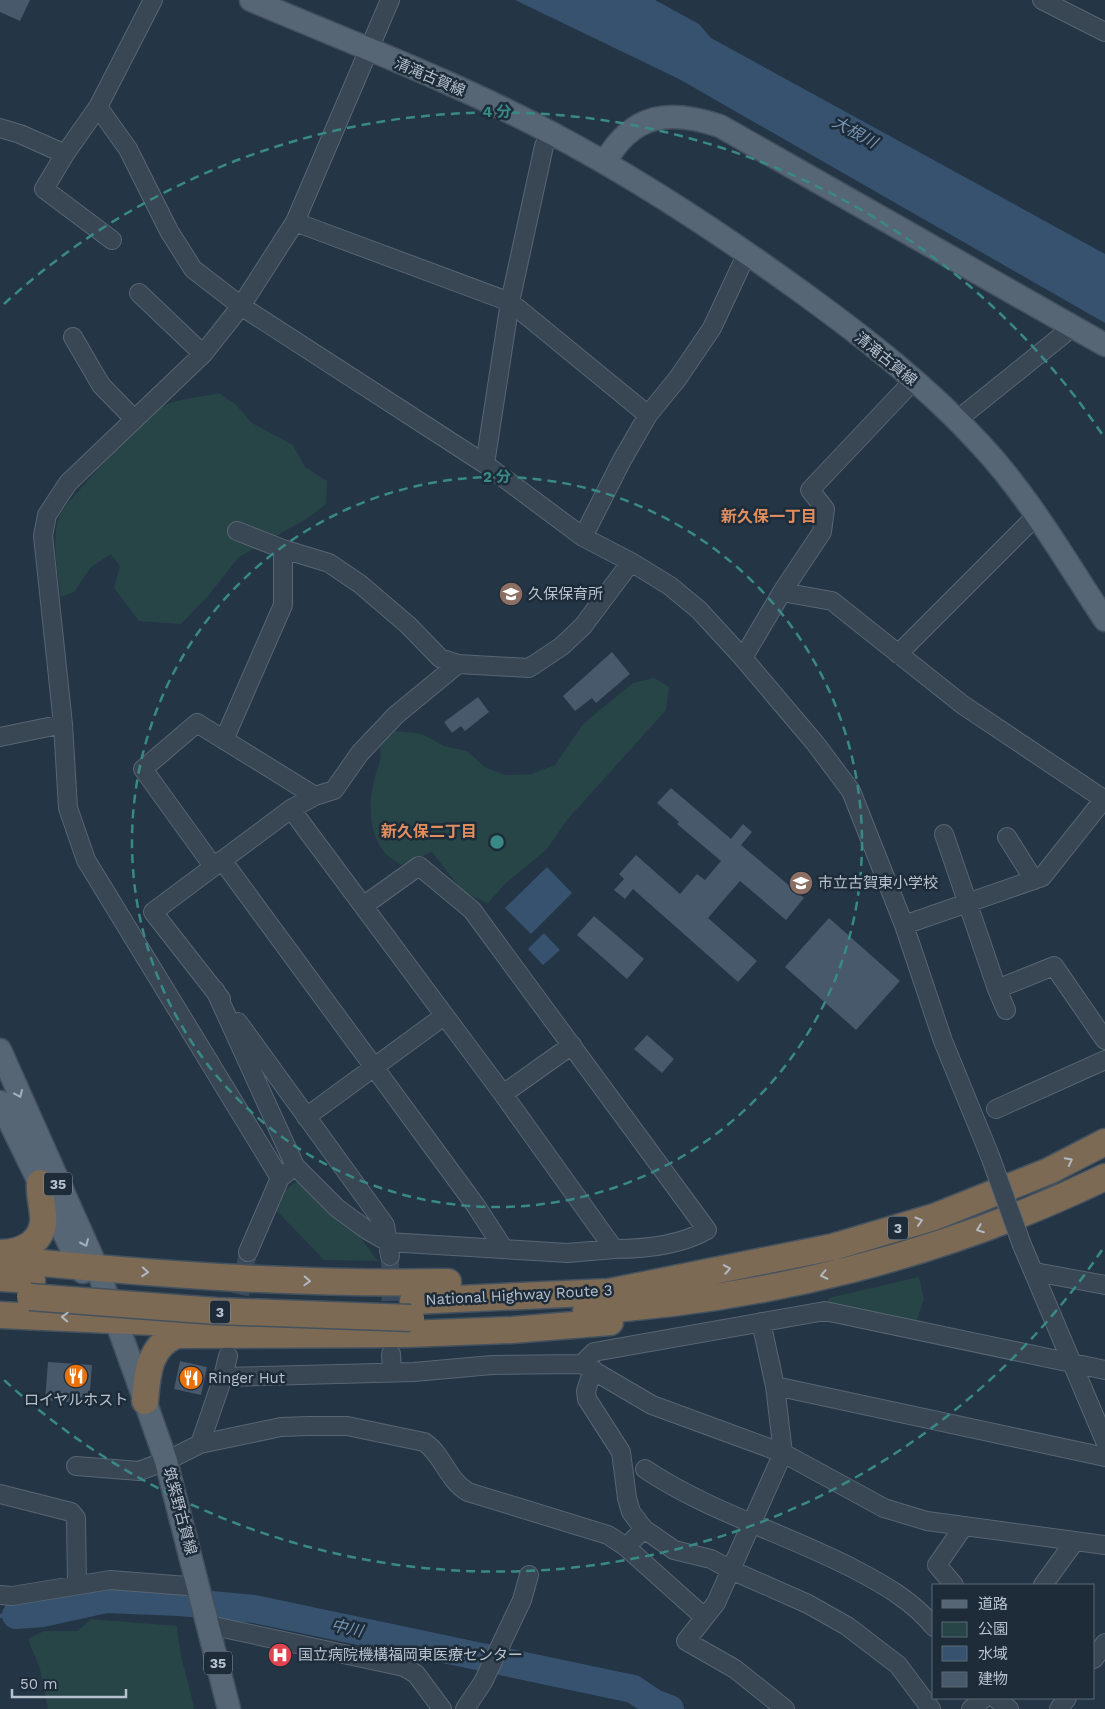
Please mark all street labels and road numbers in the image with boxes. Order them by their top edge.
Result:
street label: 清滝古賀線 [392,54,468,100]
street label: 清滝古賀線 [851,328,921,390]
road number: 35 [44,1172,72,1196]
road number: 3 [888,1216,908,1240]
street label: National Highway Route 3 [425,1281,613,1309]
road number: 3 [210,1300,230,1324]
street label: 筑紫野古賀線 [160,1465,200,1557]
road number: 35 [204,1652,232,1675]

